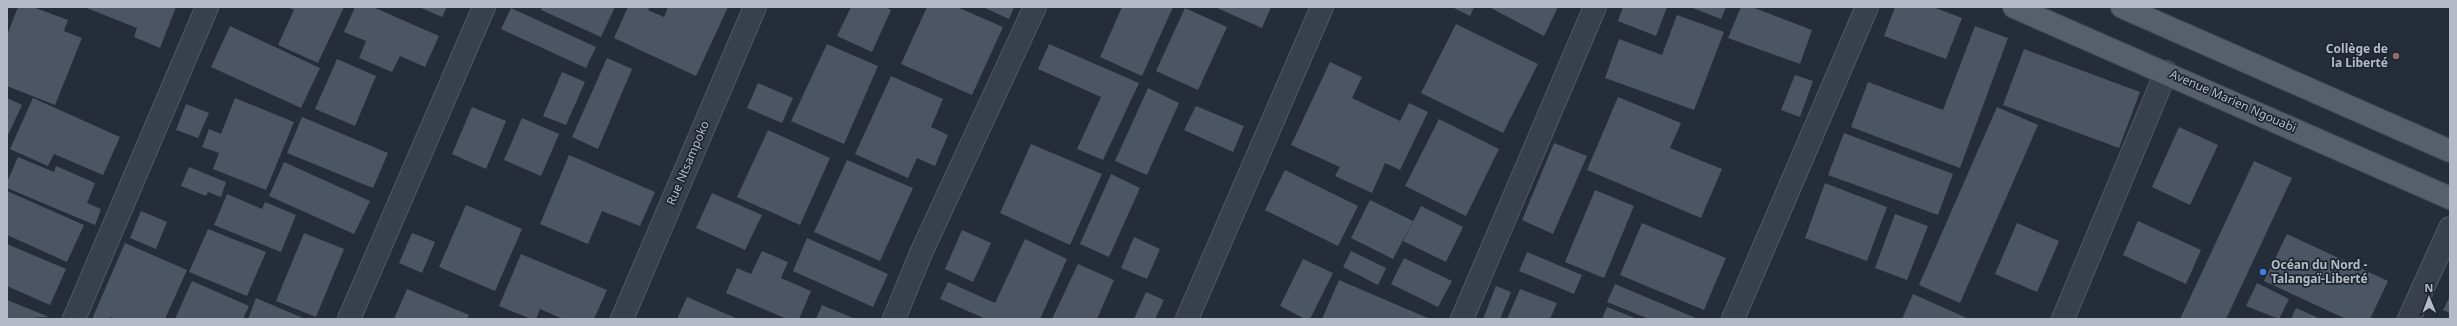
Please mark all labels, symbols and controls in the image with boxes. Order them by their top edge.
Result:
place label: Collège de la Liberté [2326,40,2388,71]
marker: Collège de la Liberté [2391,51,2401,61]
street label: Avenue Marien Ngouabi [2167,65,2299,136]
street label: Rue Ntsampoko [662,118,713,208]
place label: Océan du Nord - Talangaï-Liberté [2271,256,2368,287]
marker: Océan du Nord - Talangaï-Liberté [2258,267,2268,277]
north arrow [2409,278,2449,318]
text: N [2424,280,2433,295]

